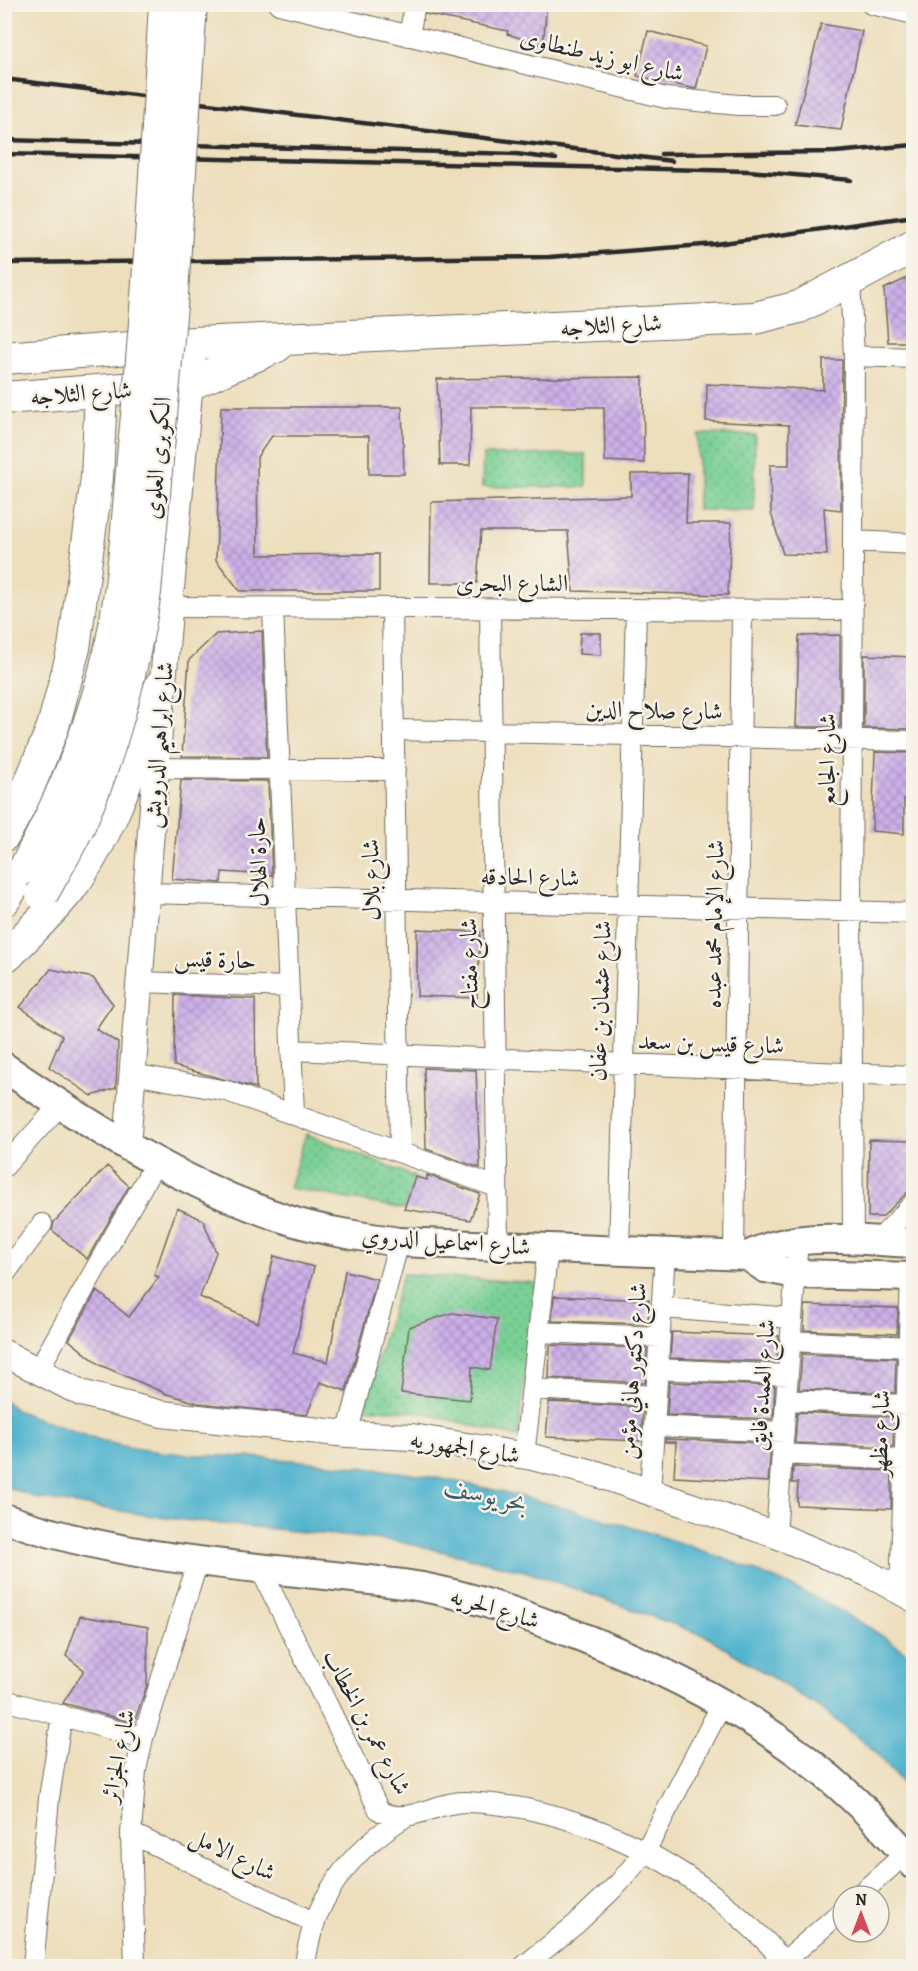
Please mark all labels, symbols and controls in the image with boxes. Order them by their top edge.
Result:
street label: شارع ابو زيد طنطاوى [516,21,687,93]
street label: شارع الثلاجه [559,306,663,348]
street label: شارع الثلاجه [29,373,133,417]
street label: الكوبرى العلوى [136,395,178,521]
street label: الشارع البحرى [456,567,568,603]
street label: شارع ابراهيم الدرويش [135,660,189,830]
street label: شارع صلاح الدين [585,693,723,732]
street label: شارع الجامع [811,713,849,807]
street label: حارة الهلال [240,816,276,908]
street label: شارع بلال [354,839,392,921]
street label: شارع الإمام محمد عبده [697,839,736,1009]
street label: شارع الحادقه [480,860,580,898]
street label: شارع مفتاح [452,918,491,1010]
street label: شارع عثمان بن عفان [581,920,623,1082]
street label: حارة قيس [173,942,257,976]
street label: شارع قيس بن سعد [637,1024,785,1066]
street label: شارع اسماعيل الدروي [360,1219,532,1267]
street label: شارع دكتور هاني مؤمن [610,1281,658,1461]
street label: شارع العمدة فايق [741,1318,787,1452]
street label: شارع مظهر [862,1389,901,1480]
street label: شارع الجمهوريه [407,1423,522,1475]
water label: بحر يوسف [441,1469,531,1520]
street label: شارع الحريه [445,1579,543,1641]
street label: شارع عمر بن الخطاب [312,1644,419,1802]
street label: شارع الجزائر [93,1707,147,1809]
street label: شارع الامل [183,1819,281,1892]
north arrow [831,1884,891,1944]
text: N [855,1889,867,1911]

